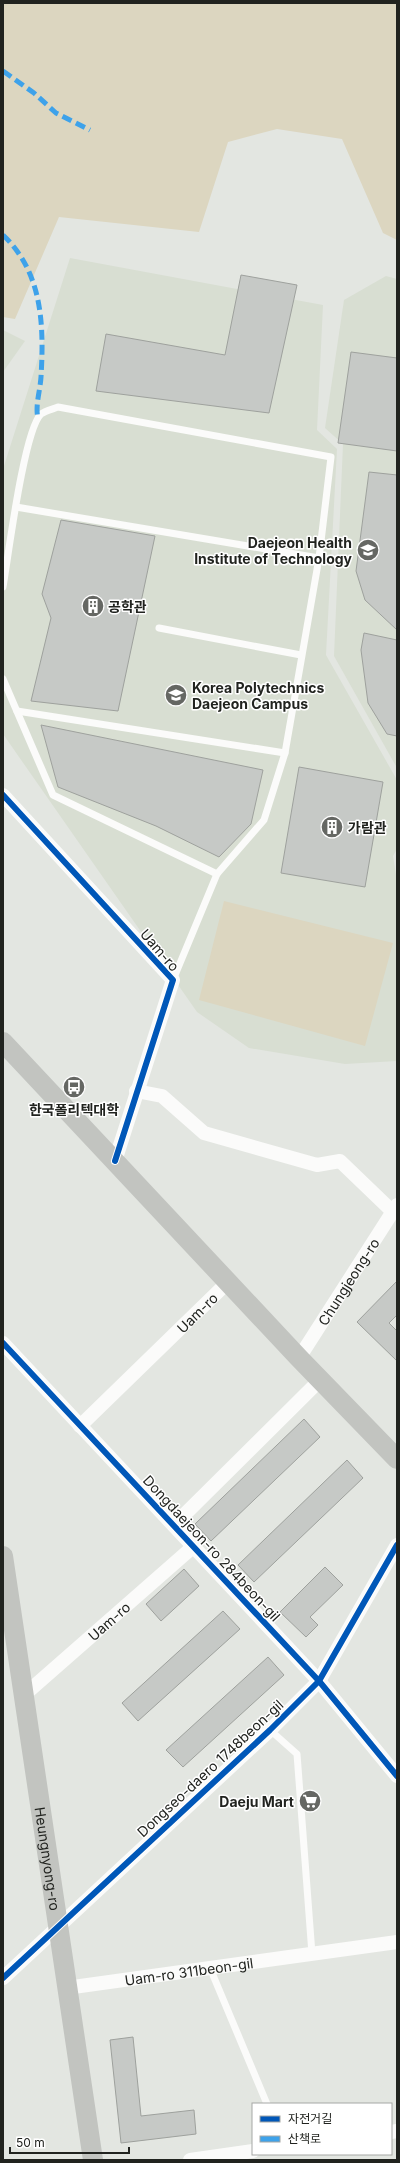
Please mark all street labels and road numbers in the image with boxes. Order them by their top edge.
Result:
street label: Uam-ro [137,925,183,975]
street label: Chungjeong-ro [314,1235,382,1328]
street label: Uam-ro [173,1289,221,1336]
street label: Dongdaejeon-ro 284beon-gil [140,1471,284,1625]
street label: Uam-ro [84,1598,133,1644]
street label: Dongseo-daero 1748beon-gil [133,1696,287,1840]
street label: Heungnyong-ro [32,1806,64,1912]
street label: Uam-ro 311beon-gil [123,1954,254,1988]

